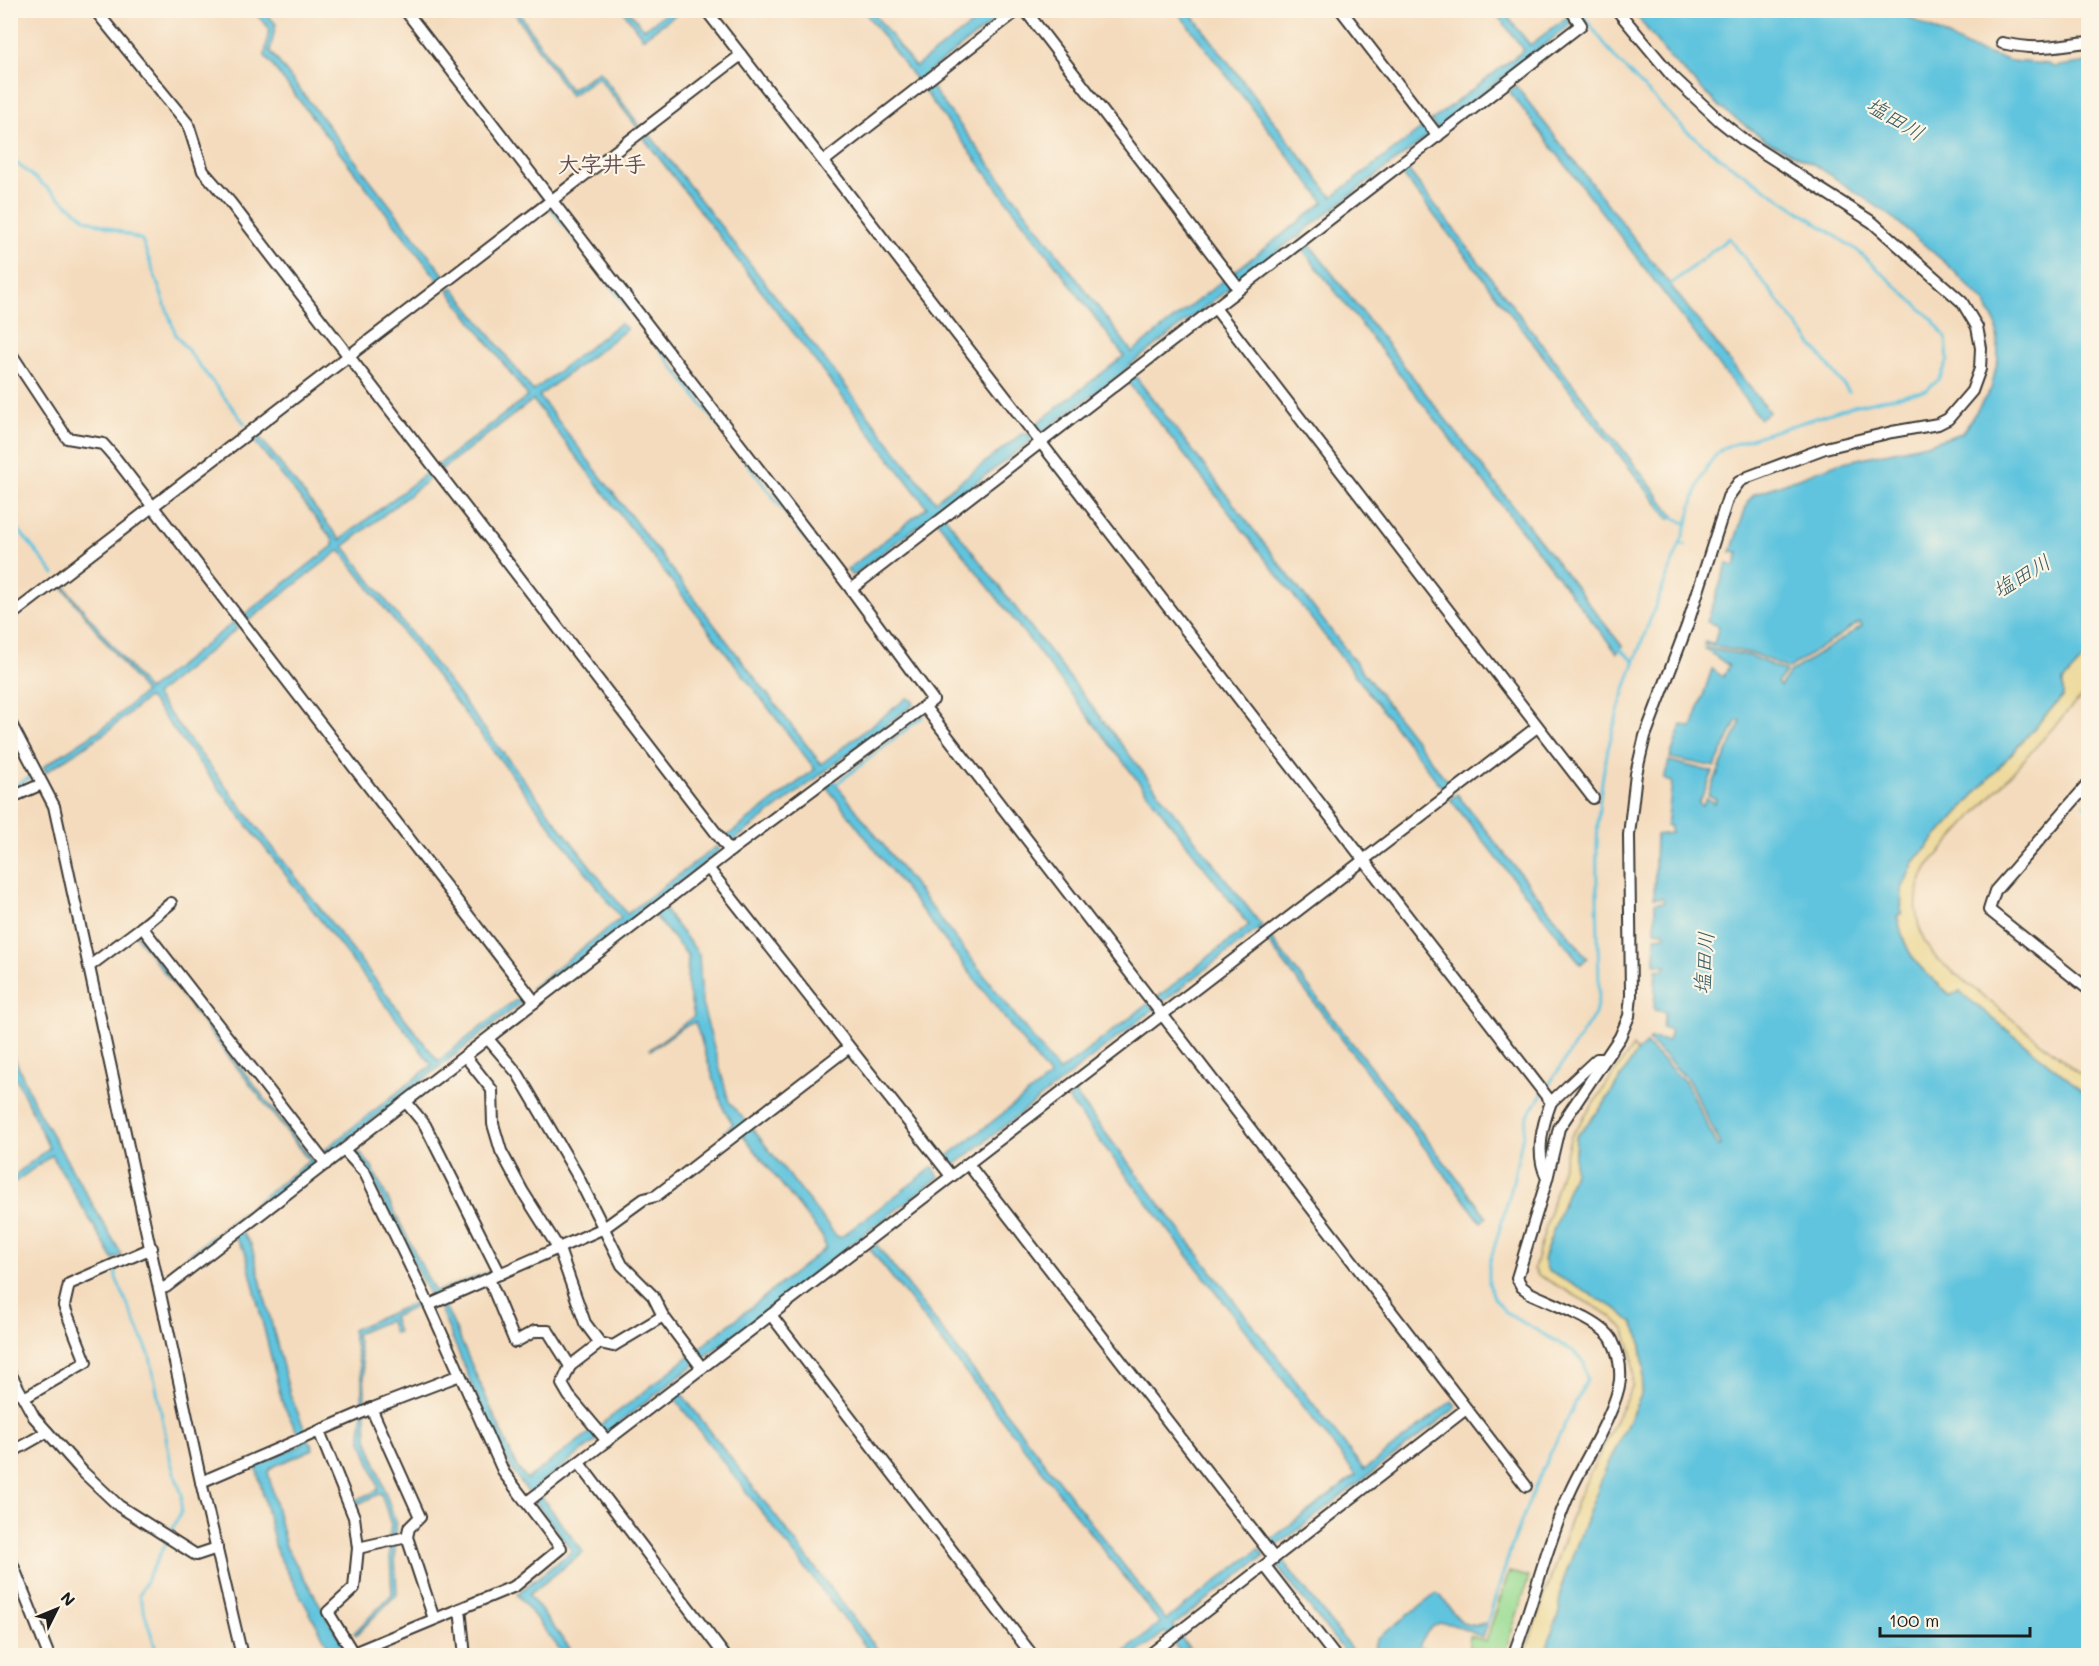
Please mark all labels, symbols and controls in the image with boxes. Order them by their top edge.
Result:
water label: 塩田川 [1862,90,1930,146]
district label: 大字井手 [558,149,646,178]
water label: 塩田川 [1987,547,2055,603]
water label: 塩田川 [1687,931,1719,995]
north arrow [27,1579,87,1639]
text: N [57,1587,80,1610]
scale bar [1880,1600,2030,1638]
text: 100 m [1889,1608,1939,1632]

